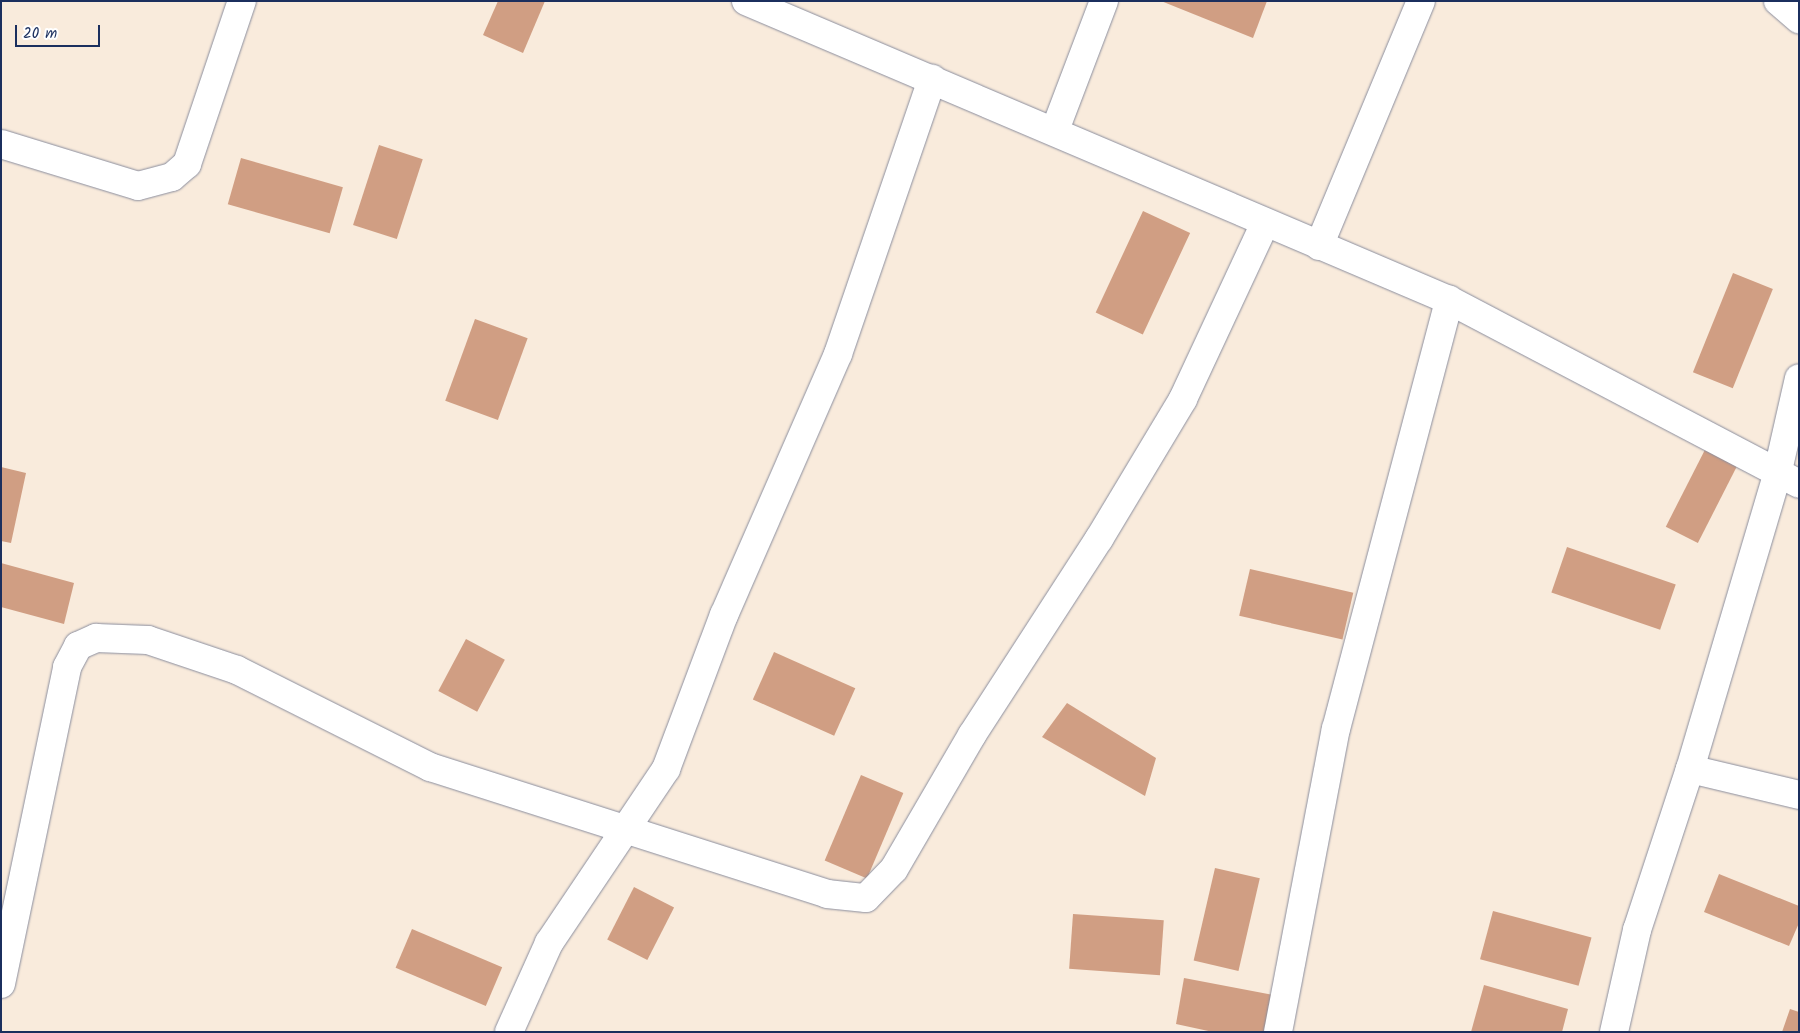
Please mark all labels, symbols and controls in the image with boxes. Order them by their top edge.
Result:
scale bar [18,15,102,47]
text: 20 m [23,22,57,46]

